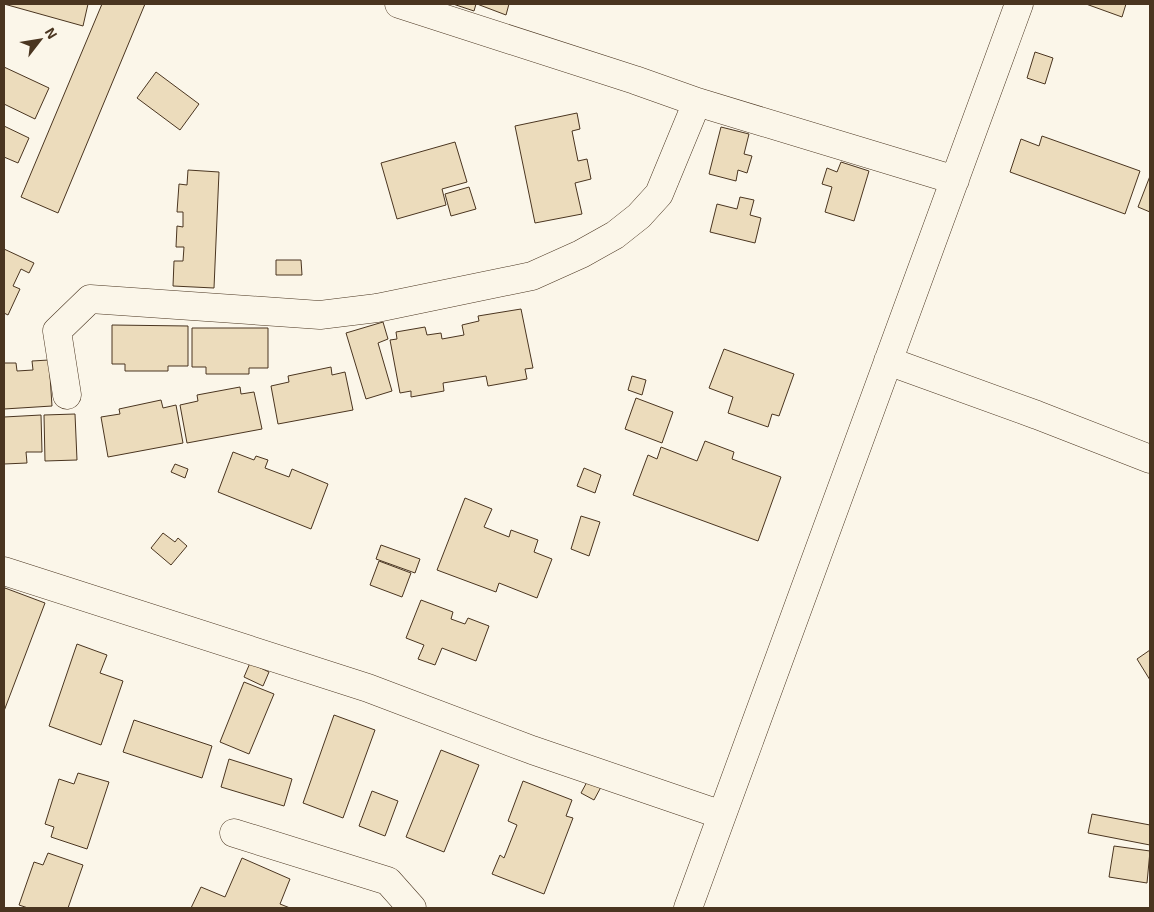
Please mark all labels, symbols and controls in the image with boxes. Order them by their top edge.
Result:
north arrow [15,15,65,65]
text: N [42,24,61,42]

